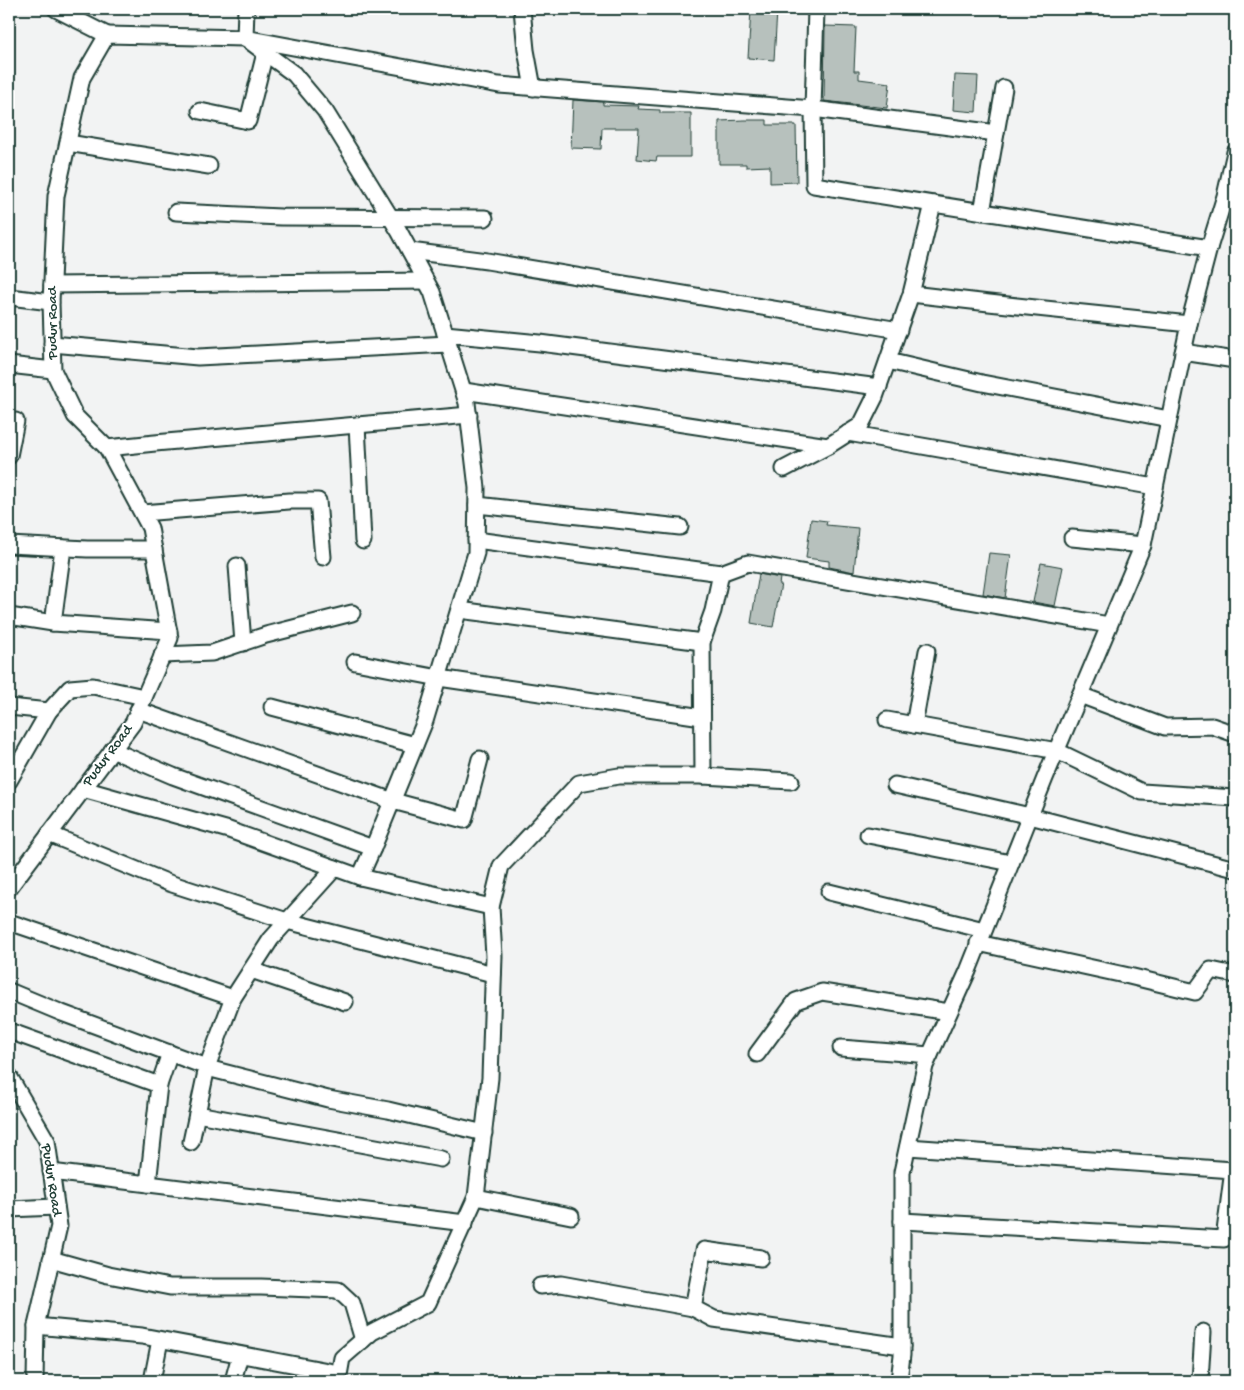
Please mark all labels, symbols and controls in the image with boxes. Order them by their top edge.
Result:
street label: Pudur Road [44,285,62,360]
street label: Pudur Road [78,721,138,791]
street label: Pudur Road [36,1142,66,1219]

